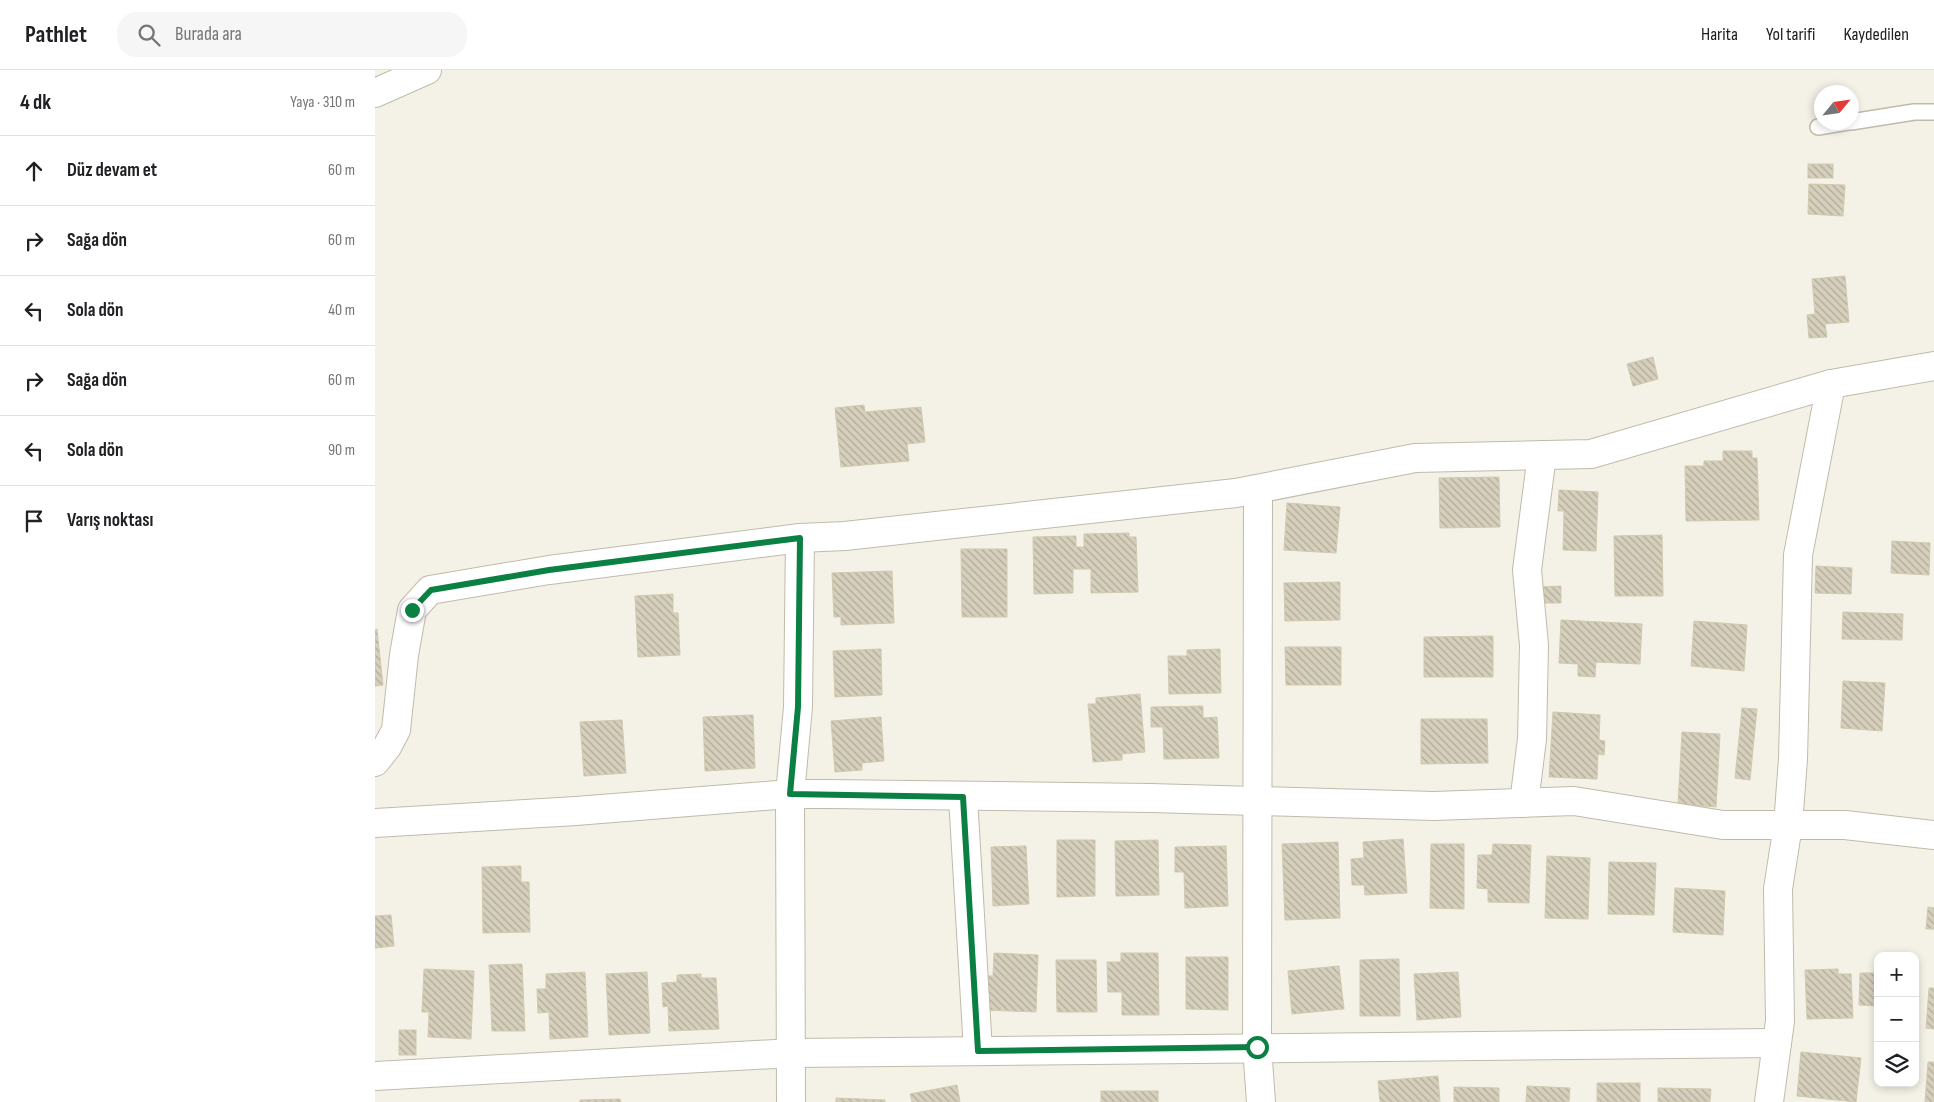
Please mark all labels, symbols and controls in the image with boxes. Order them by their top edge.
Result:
search box [117,12,467,57]
text: Pathlet [25,20,87,49]
icon: search [135,21,163,49]
text: Burada ara [175,23,242,46]
text: Harita [1701,24,1738,45]
text: Yol tarifi [1766,24,1815,45]
text: Kaydedilen [1843,24,1909,45]
north arrow [1814,85,1859,130]
text: 4 dk [20,90,51,115]
text: Yaya · 310 m [290,93,355,112]
icon: ahead [20,157,48,185]
text: Düz devam et [67,159,157,182]
text: 60 m [328,161,355,180]
icon: right [20,227,48,255]
text: Sağa dön [67,229,127,252]
text: 60 m [328,231,355,250]
icon: left [20,297,48,325]
text: Sola dön [67,299,123,322]
text: 40 m [328,301,355,320]
icon: right [20,367,48,395]
text: Sağa dön [67,369,127,392]
text: 60 m [328,371,355,390]
icon: left [20,437,48,465]
text: Sola dön [67,439,123,462]
text: 90 m [328,441,355,460]
icon: arrive [20,507,48,535]
text: Varış noktası [67,509,153,532]
route end [401,599,424,622]
map controls [1874,952,1919,1087]
button: + [1874,952,1919,997]
button: − [1874,997,1919,1042]
route start [1246,1036,1269,1059]
button: layers [1874,1042,1919,1087]

